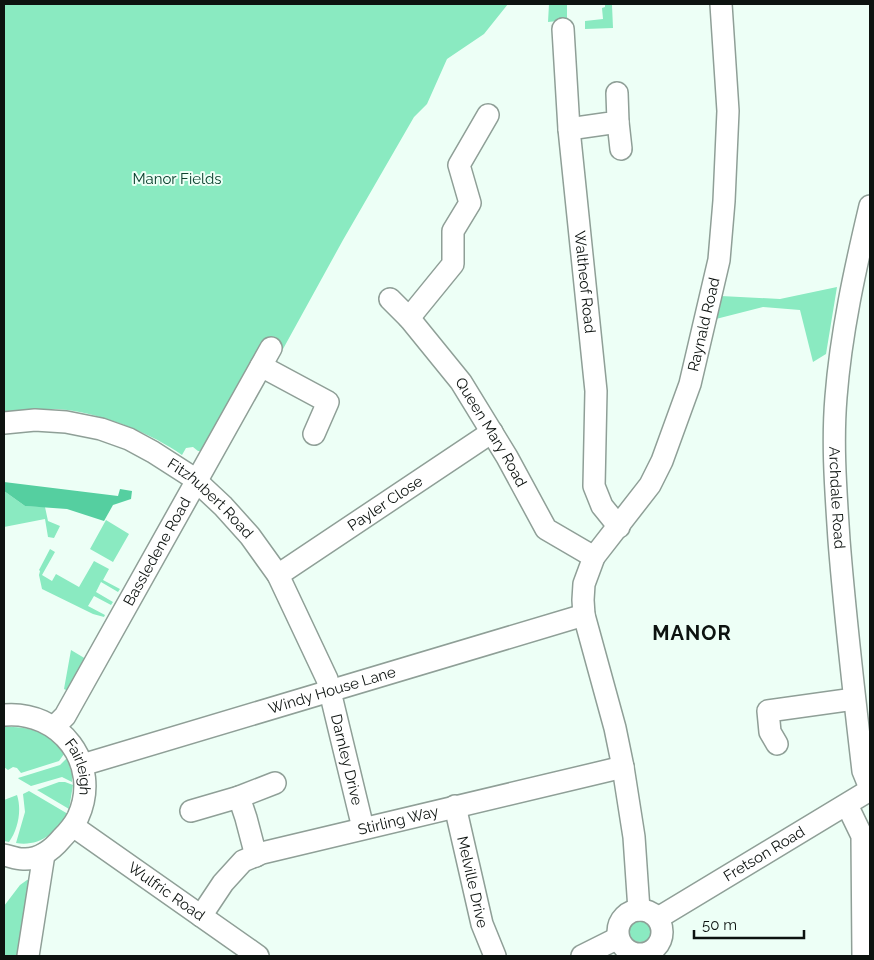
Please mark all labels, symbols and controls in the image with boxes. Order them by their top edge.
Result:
park label: Manor Fields [132,170,222,188]
street label: Waltheof Road [571,230,599,334]
street label: Raynald Road [684,276,724,373]
street label: Queen Mary Road [451,374,531,490]
street label: Archdale Road [825,446,849,550]
street label: Fitzhubert Road [164,455,257,542]
street label: Payler Close [344,472,426,535]
street label: Bassledene Road [120,494,194,609]
district label: MANOR [652,621,732,645]
street label: Windy House Lane [266,663,398,718]
street label: Darnley Drive [327,712,366,807]
street label: Fairleigh [61,735,94,796]
street label: Stirling Way [356,802,440,839]
street label: Fretson Road [720,822,808,885]
street label: Melville Drive [453,834,492,930]
street label: Wulfric Road [124,858,208,925]
scale bar [694,908,804,940]
text: 50 m [702,916,737,934]

